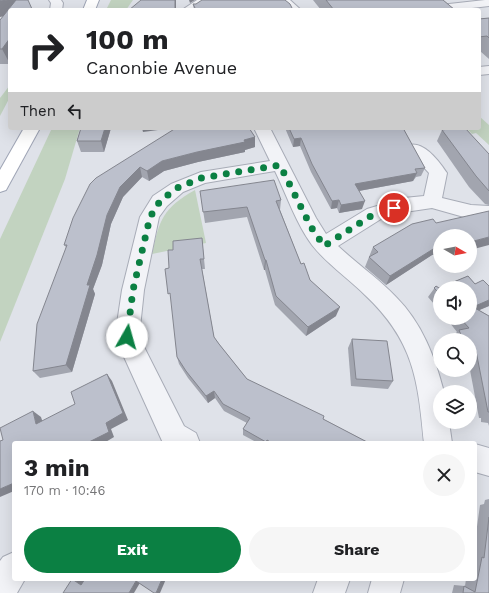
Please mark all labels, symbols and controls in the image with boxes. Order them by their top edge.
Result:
text: 100 m [86,23,169,56]
icon: right [20,24,72,76]
text: Canonbie Avenue [86,57,237,78]
icon: left [64,100,86,122]
text: Then [20,102,56,120]
pin [377,191,411,225]
icon: arrive [383,197,405,219]
north arrow [433,229,477,273]
map controls [433,229,477,429]
button: sound [433,281,477,325]
position arrow [106,316,148,358]
button: search [433,333,477,377]
button: layers [433,385,477,429]
text: 3 min [24,454,90,482]
button: close [423,454,465,496]
text: 170 m · 10:46 [24,483,105,498]
button: Exit [24,527,241,573]
button: Share [249,527,465,573]

